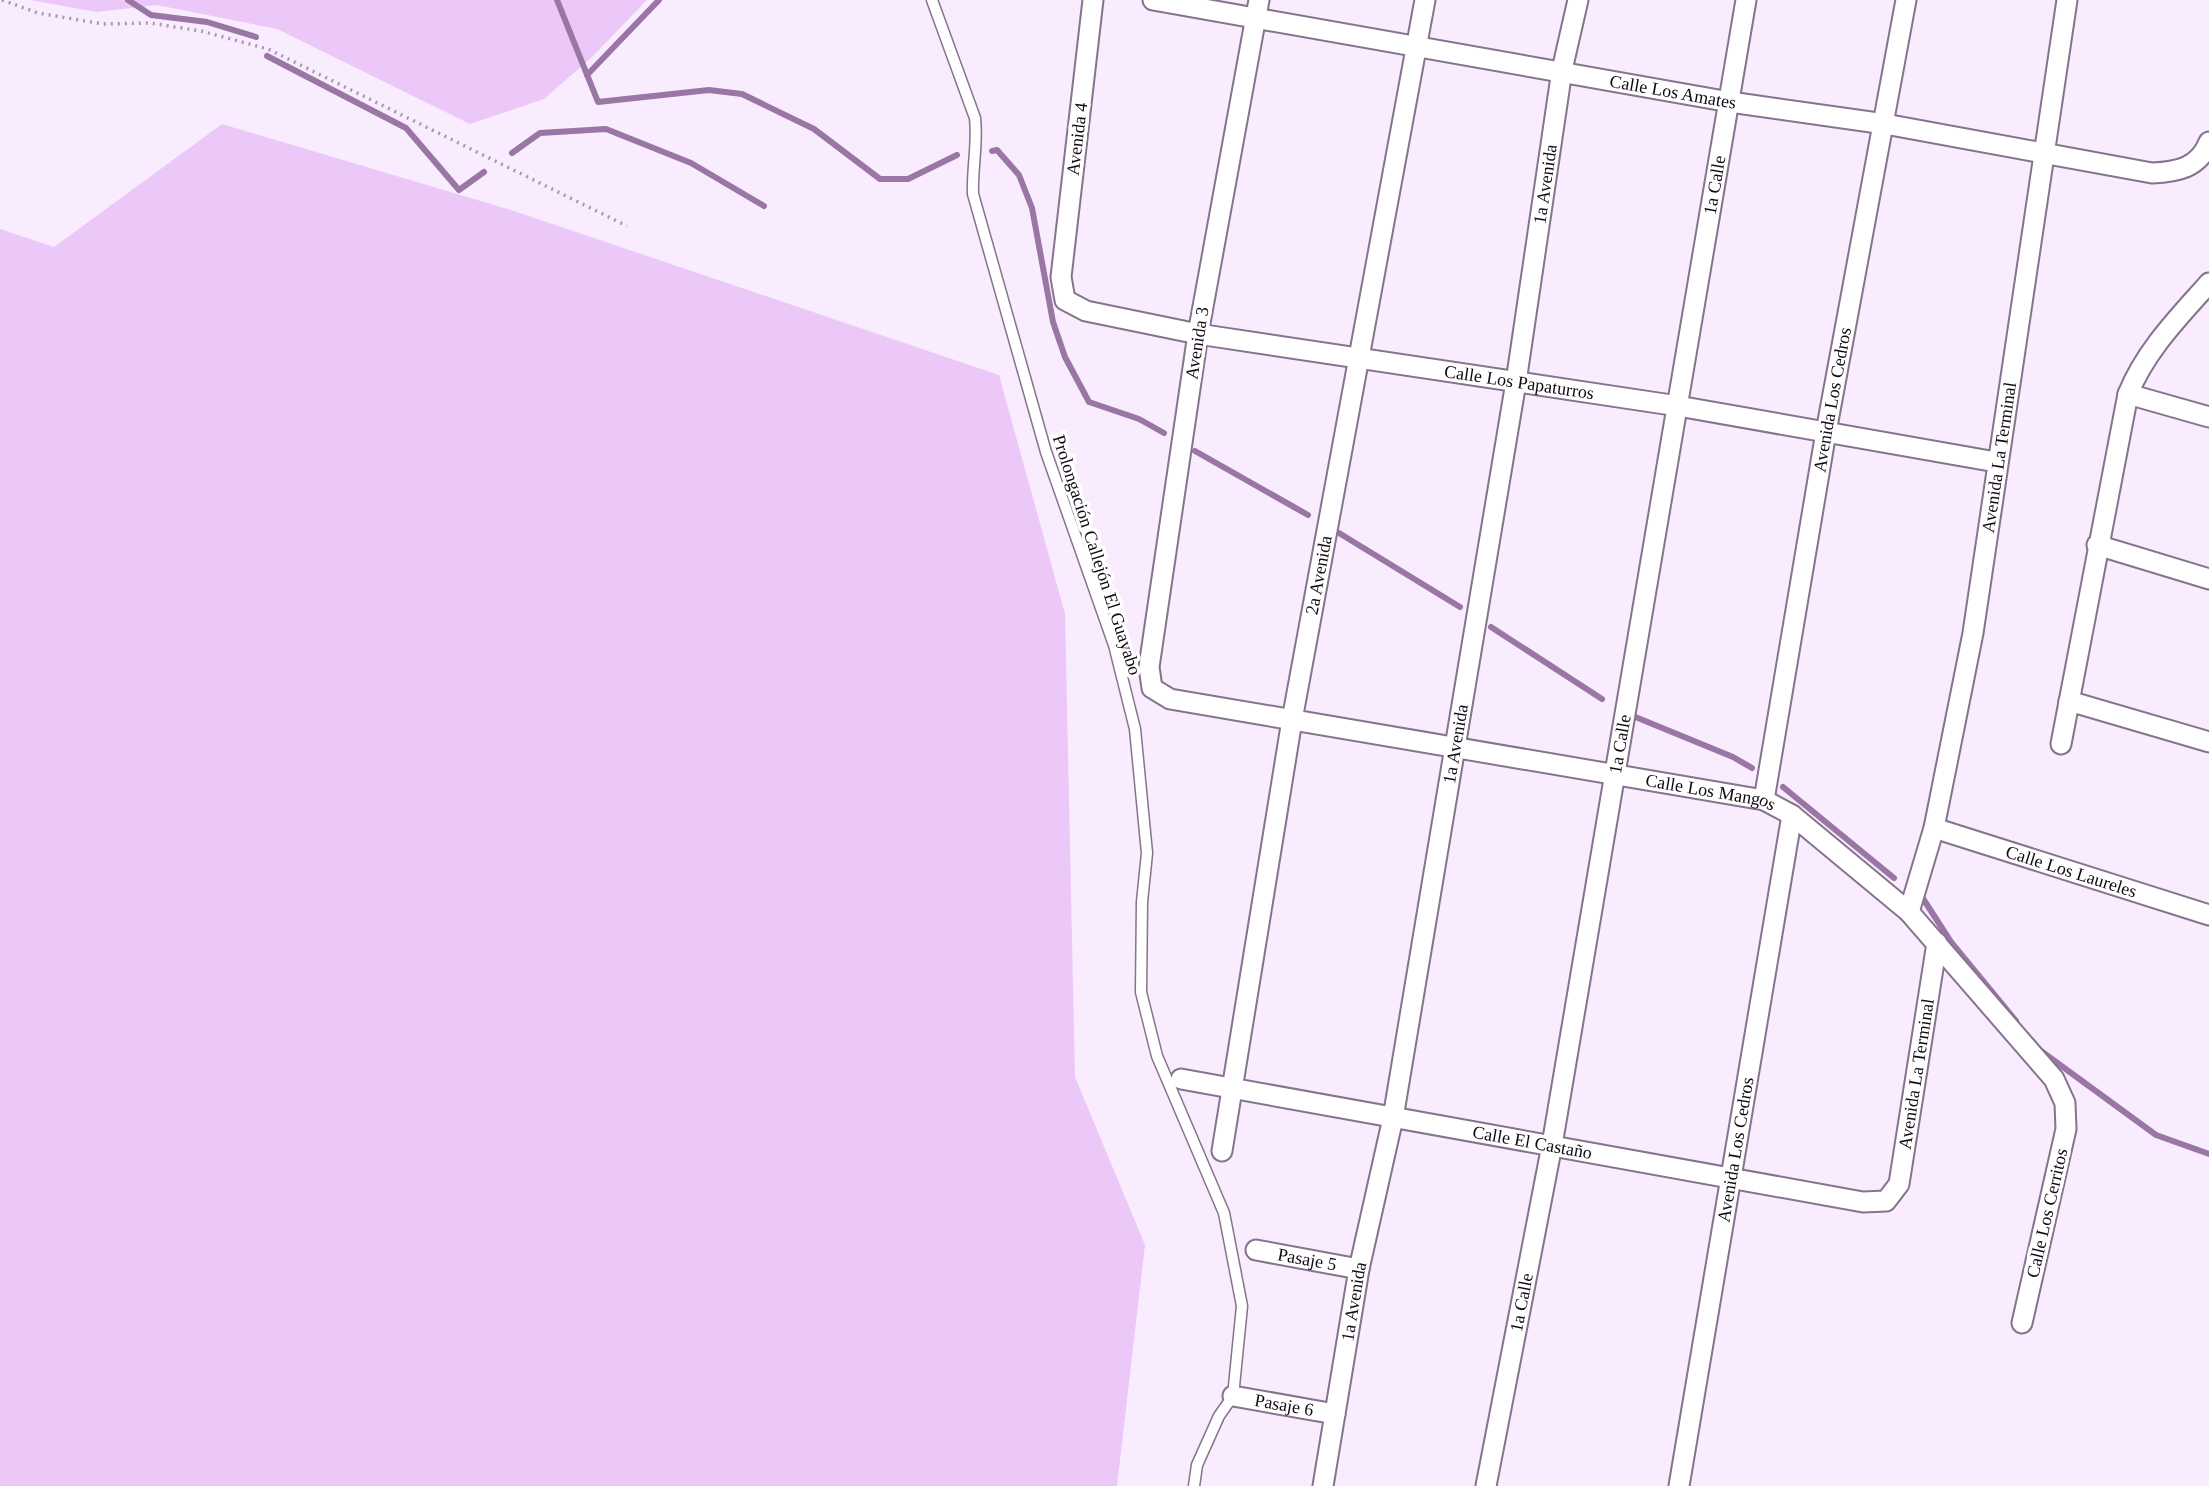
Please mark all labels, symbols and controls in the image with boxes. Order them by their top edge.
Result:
street label: Calle Los Amates [1608,71,1737,113]
street label: Avenida 4 [1063,101,1091,177]
street label: 1a Avenida [1529,143,1561,225]
street label: 1a Calle [1700,154,1729,216]
street label: Avenida 3 [1181,305,1213,381]
street label: Avenida Los Cedros [1809,326,1855,474]
street label: Calle Los Papaturros [1443,361,1595,403]
street label: Avenida La Terminal [1978,381,2020,534]
street label: Prolongación Callejón El Guayabo [1049,432,1145,678]
street label: 2a Avenida [1302,534,1336,616]
street label: 1a Avenida [1439,703,1472,785]
street label: 1a Calle [1605,713,1635,775]
street label: Calle Los Mangos [1644,770,1779,815]
street label: Calle Los Laureles [2003,841,2139,901]
street label: Avenida La Terminal [1895,997,1938,1151]
street label: Avenida Los Cedros [1714,1076,1758,1224]
street label: Calle El Castaño [1471,1122,1594,1163]
street label: Calle Los Cerritos [2022,1146,2072,1280]
street label: Pasaje 5 [1276,1244,1338,1275]
street label: 1a Avenida [1337,1260,1370,1343]
street label: 1a Calle [1506,1271,1537,1334]
street label: Pasaje 6 [1253,1390,1315,1420]

